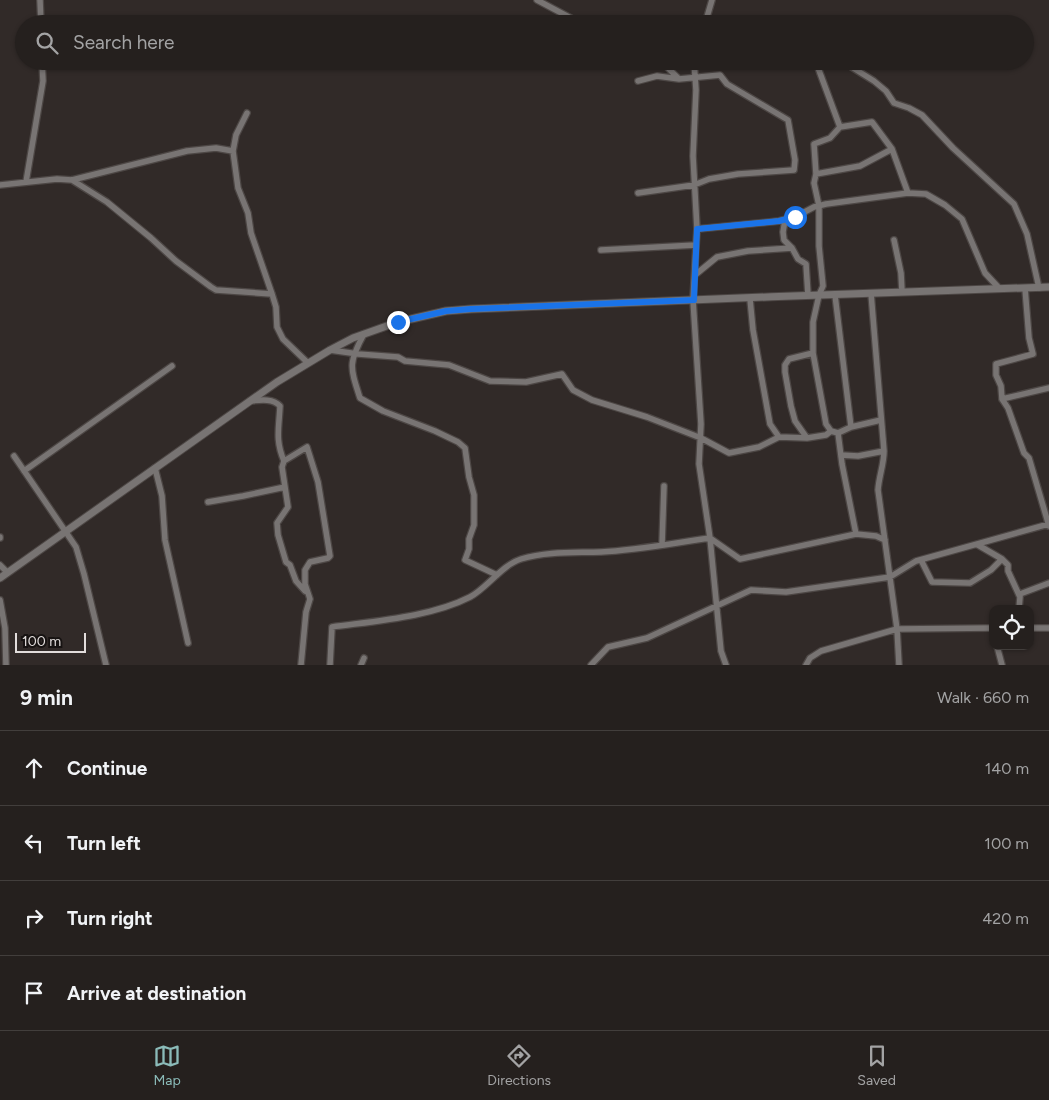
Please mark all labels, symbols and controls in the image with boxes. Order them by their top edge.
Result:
search box [15,15,1034,70]
icon: search [33,29,61,57]
text: Search here [73,31,175,54]
route start [784,206,807,229]
route end [387,311,410,334]
map controls [989,605,1034,650]
button: locate [989,605,1034,650]
scale bar [15,630,86,653]
text: 100 m [22,633,61,650]
text: 9 min [20,685,73,710]
text: Walk · 660 m [937,688,1029,707]
icon: ahead [20,754,48,782]
text: Continue [67,757,147,780]
text: 140 m [985,759,1029,778]
icon: left [20,829,48,857]
text: Turn left [67,832,141,855]
text: 100 m [984,834,1029,853]
icon: right [20,904,48,932]
text: Turn right [67,907,153,930]
text: 420 m [982,909,1029,928]
icon: arrive [20,979,48,1007]
text: Arrive at destination [67,982,246,1005]
tab: Map [153,1042,181,1089]
tab: Directions [487,1042,551,1089]
tab: Saved [857,1042,896,1089]

